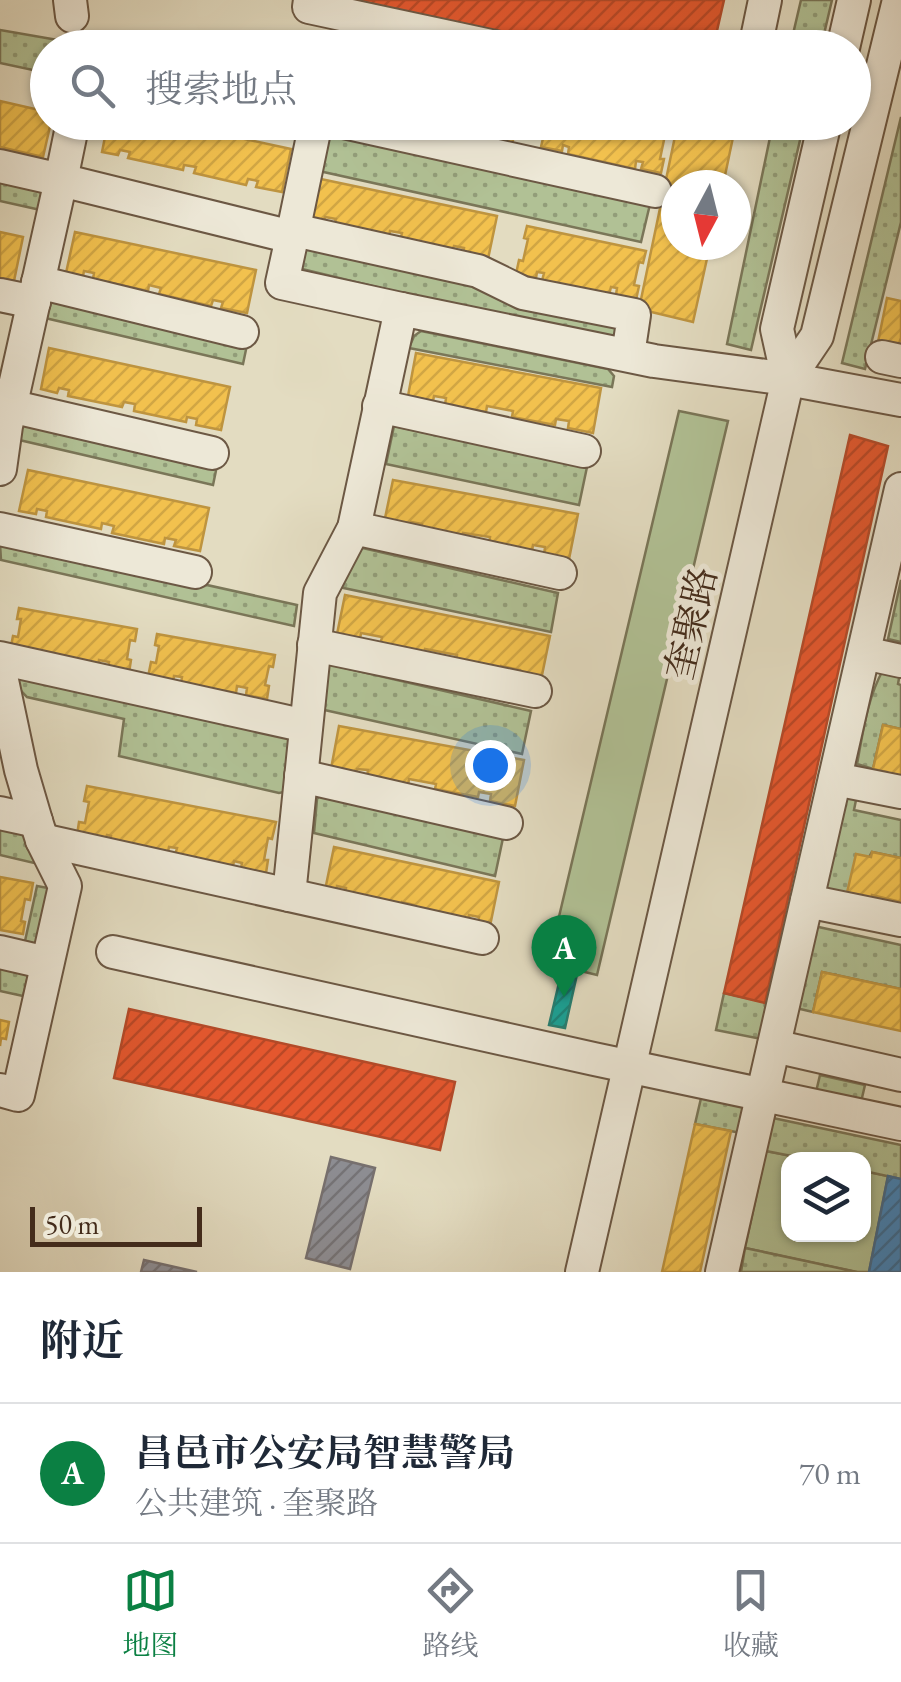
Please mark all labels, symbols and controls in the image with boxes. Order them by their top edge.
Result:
search box [30,30,871,140]
icon: search [65,58,120,113]
text: 搜索地点 [145,64,297,113]
north arrow [661,170,751,260]
street label: 奎聚路 [654,562,727,684]
your location [465,740,516,791]
pin: A [532,914,596,997]
map controls [781,1152,871,1242]
button: layers [781,1152,871,1242]
scale bar [30,1202,202,1246]
text: 50 m [45,1206,99,1242]
text: 附近 [40,1313,124,1368]
text: 昌邑市公安局智慧警局 [135,1428,515,1477]
text: A [61,1452,84,1494]
text: 70 m [799,1452,861,1494]
text: 公共建筑 · 奎聚路 [135,1482,378,1524]
tab: 地图 [122,1563,178,1663]
tab: 路线 [422,1563,479,1663]
tab: 收藏 [723,1563,779,1663]

